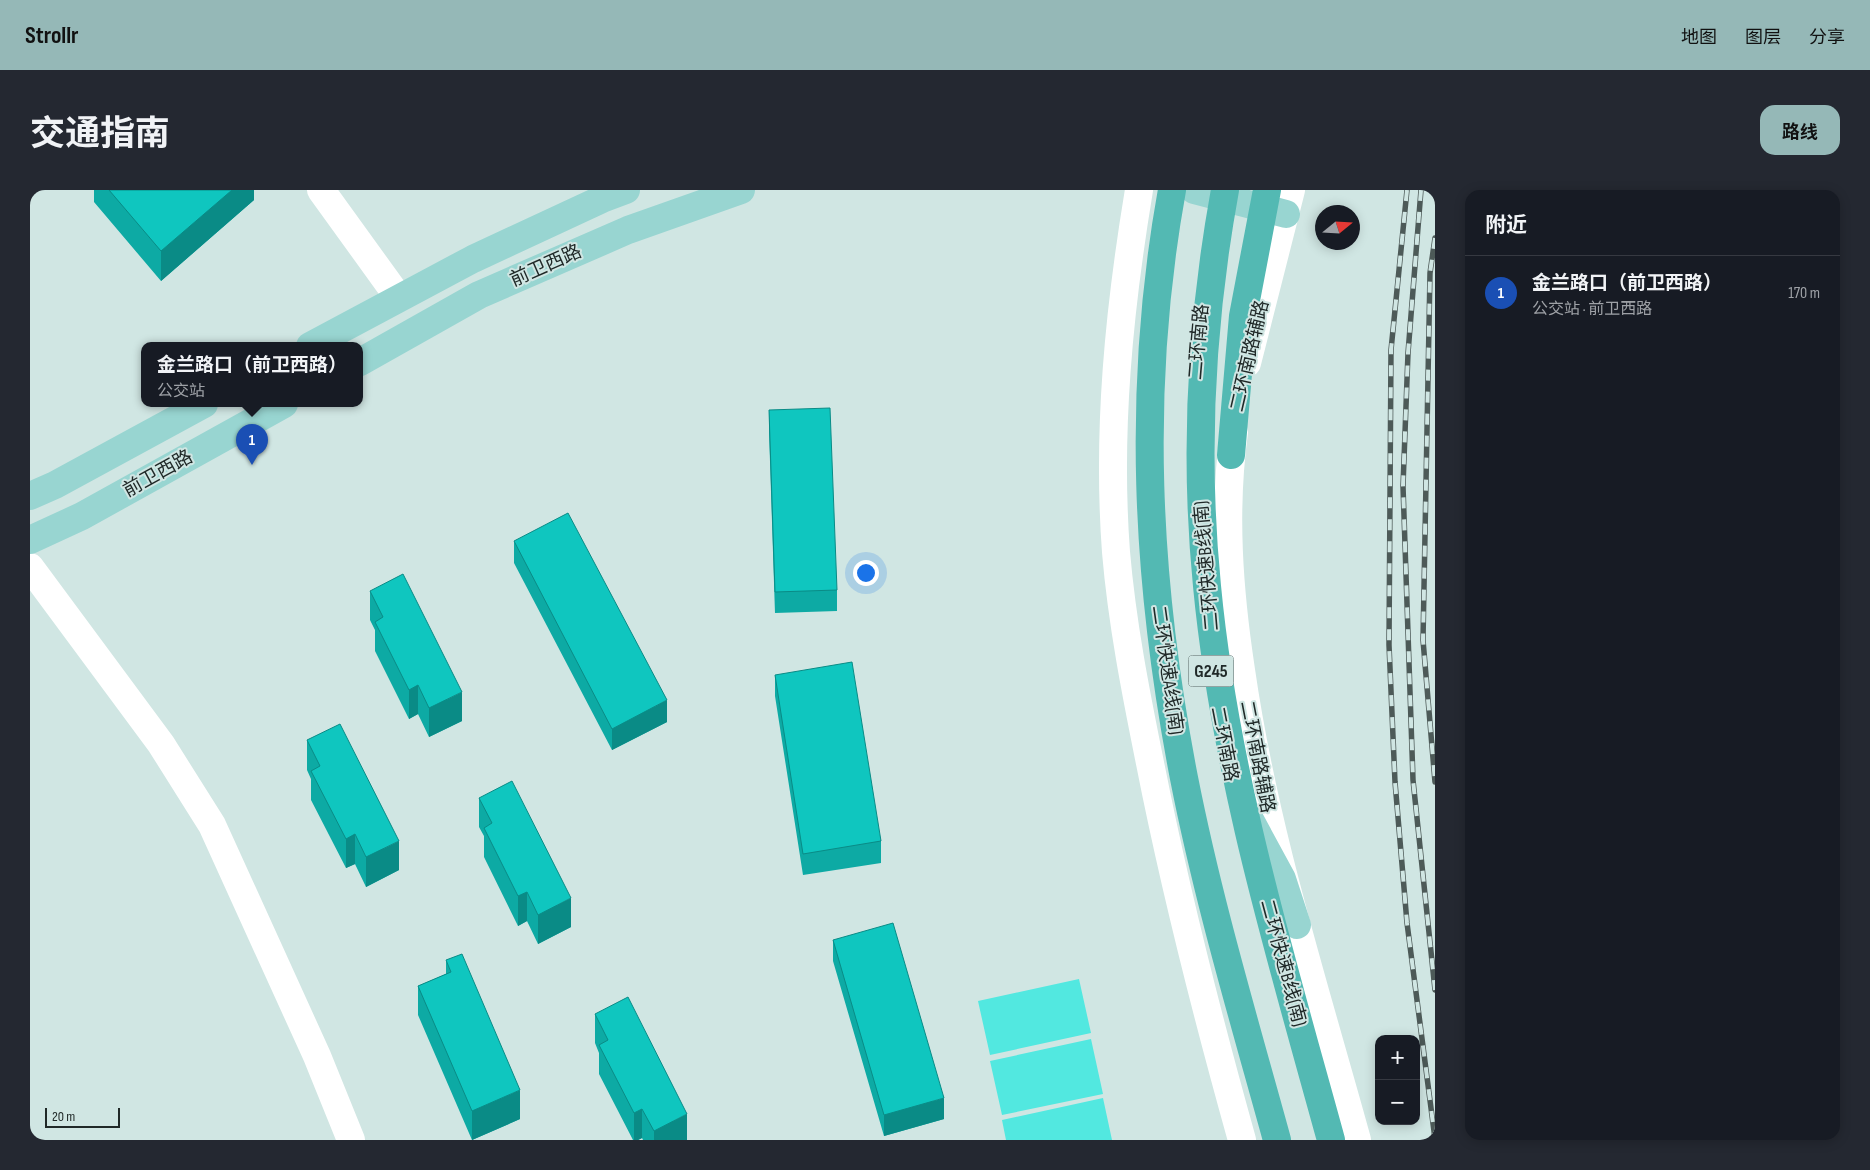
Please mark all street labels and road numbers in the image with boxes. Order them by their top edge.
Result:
street label: 前卫西路 [507,240,585,292]
street label: 二环南路辅路 [1226,298,1274,414]
street label: 二环南路 [1184,303,1214,381]
street label: 前卫西路 [119,446,197,502]
street label: 二环快速B线(南) [1190,500,1224,632]
street label: 二环快速A线(南) [1147,604,1187,736]
road number: G245 [1188,656,1234,686]
street label: 二环南路辅路 [1235,699,1279,815]
street label: 二环南路 [1205,704,1243,784]
street label: 二环快速B线(南) [1255,897,1311,1029]

